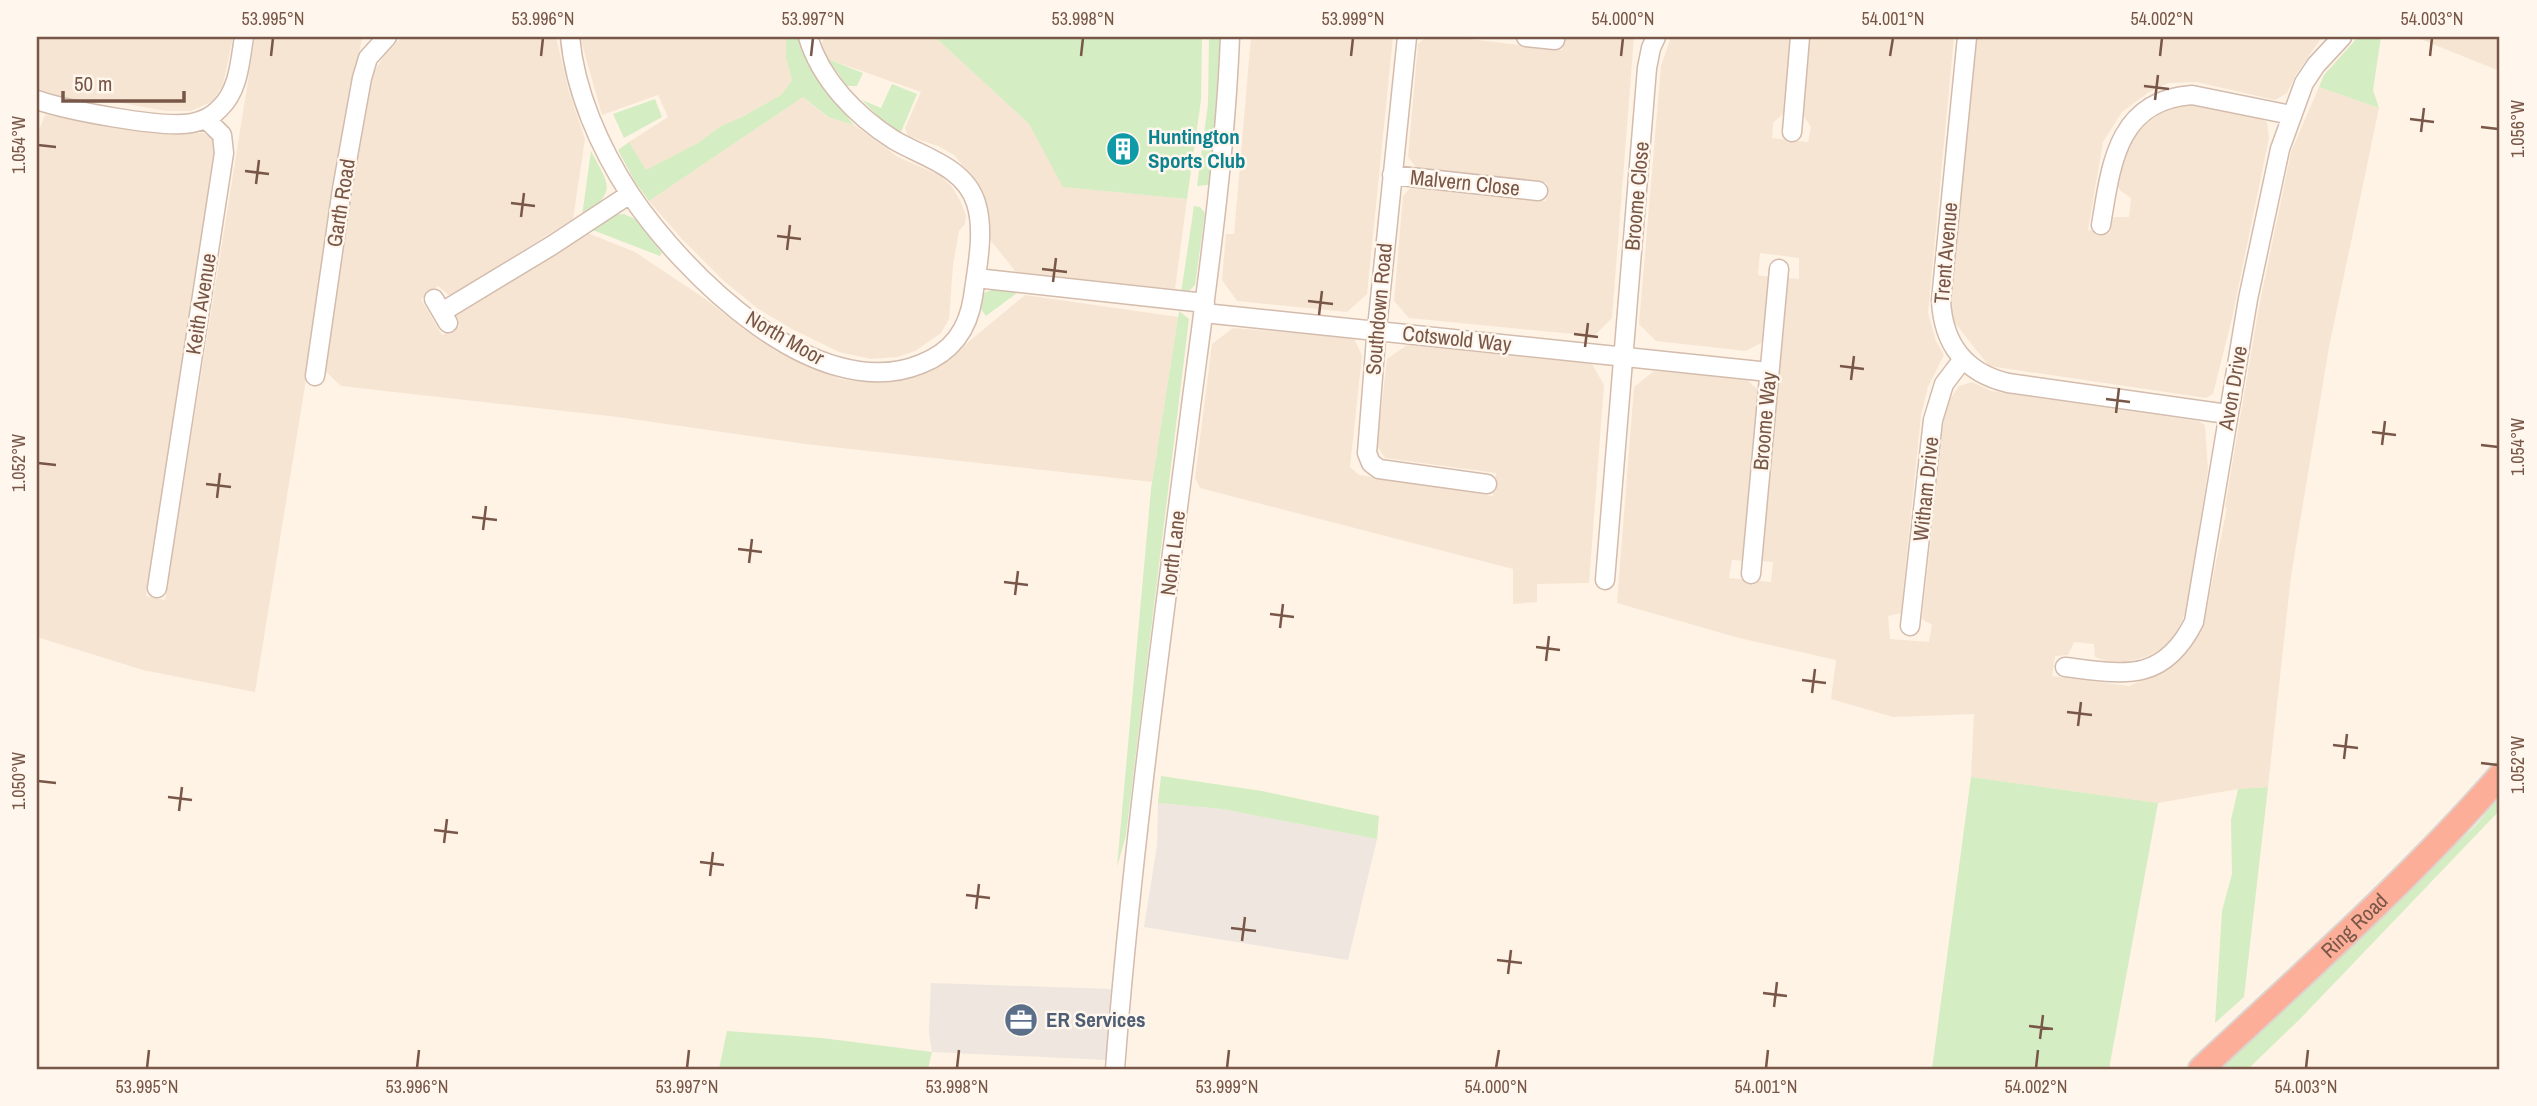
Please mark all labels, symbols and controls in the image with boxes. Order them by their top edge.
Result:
text: 53.995°N [242,6,305,31]
text: 53.996°N [512,6,575,31]
text: 53.997°N [782,6,845,31]
text: 53.998°N [1052,6,1115,31]
text: 53.999°N [1322,6,1385,31]
text: 54.000°N [1592,6,1655,31]
text: 54.001°N [1862,6,1925,31]
text: 54.002°N [2131,6,2194,31]
text: 54.003°N [2401,6,2464,31]
scale bar [63,60,184,104]
text: 50 m [74,69,112,98]
text: 1.056°W [2505,100,2530,158]
text: 1.054°W [6,116,31,174]
place label: Huntington Sports Club [1148,122,1246,175]
building icon: Huntington Sports Club [1104,130,1142,168]
street label: Broome Close [1617,140,1656,252]
street label: Garth Road [319,157,362,249]
street label: Malvern Close [1409,162,1521,203]
street label: Trent Avenue [1927,201,1964,305]
street label: Southdown Road [1358,242,1399,376]
street label: Keith Avenue [178,251,223,357]
street label: North Moor [741,303,830,372]
street label: Cotswold Way [1401,318,1513,359]
street label: Avon Drive [2211,344,2254,433]
street label: Broome Way [1746,370,1783,471]
text: 1.054°W [2505,418,2530,476]
text: 1.052°W [6,434,31,492]
street label: Witham Drive [1906,435,1945,543]
street label: North Lane [1153,509,1192,597]
text: 1.052°W [2505,736,2530,794]
text: 1.050°W [6,752,31,810]
street label: Ring Road [2314,887,2394,964]
office icon: ER Services [1002,1001,1040,1039]
place label: ER Services [1046,1005,1146,1034]
text: 53.995°N [116,1074,179,1099]
text: 53.996°N [386,1074,449,1099]
text: 53.997°N [656,1074,719,1099]
text: 53.998°N [926,1074,989,1099]
text: 53.999°N [1196,1074,1259,1099]
text: 54.000°N [1465,1074,1528,1099]
text: 54.001°N [1735,1074,1798,1099]
text: 54.002°N [2005,1074,2068,1099]
text: 54.003°N [2275,1074,2338,1099]

